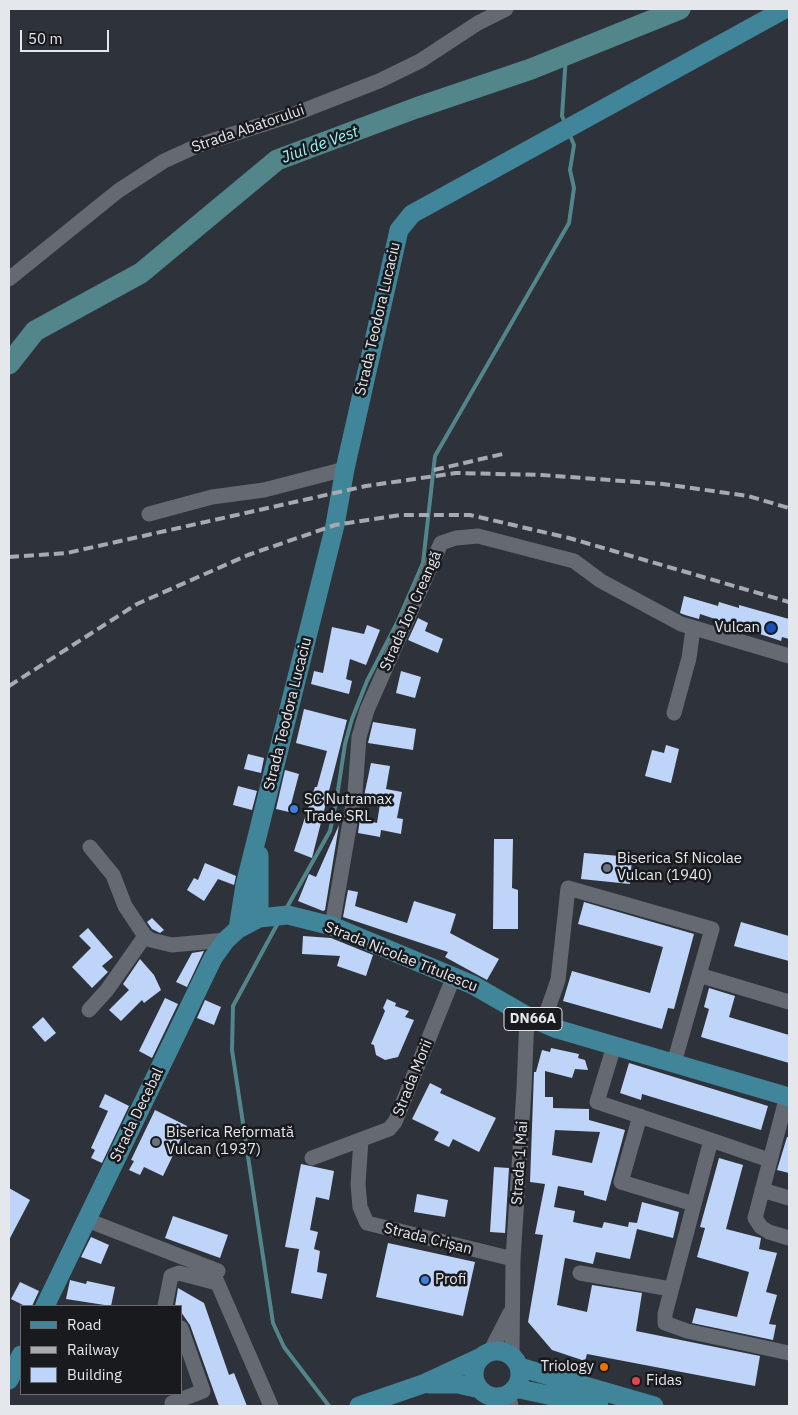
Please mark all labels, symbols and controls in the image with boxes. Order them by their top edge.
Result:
scale bar [22,20,111,52]
text: 50 m [28,29,63,48]
street label: Strada Abatorului [189,101,307,157]
water label: Jiul de Vest [279,122,361,168]
street label: Strada Teodora Lucaciu [352,240,404,398]
street label: Strada Ion Creangă [376,548,446,674]
place label: Vulcan [714,619,760,637]
marker: Vulcan [764,621,778,635]
street label: Strada Teodora Lucaciu [260,636,316,792]
place label: SC Nutramax Trade SRL [304,791,392,826]
marker: SC Nutramax Trade SRL [288,803,300,815]
place label: Biserica Sf Nicolae Vulcan (1940) [617,850,742,885]
marker: Biserica Sf Nicolae Vulcan (1940) [601,862,613,874]
street label: Strada Nicolae Titulescu [322,918,480,996]
road number: DN66A [504,1008,562,1030]
street label: Strada Morii [389,1037,437,1119]
street label: Strada Decebal [106,1065,168,1165]
street label: Strada 1 Mai [508,1120,532,1206]
place label: Biserica Reformată Vulcan (1937) [166,1124,294,1159]
marker: Biserica Reformată Vulcan (1937) [150,1136,162,1148]
street label: Strada Crișan [382,1219,474,1259]
place label: Profi [435,1271,466,1289]
marker: Profi [419,1274,431,1286]
legend [20,1305,182,1395]
text: Road [67,1315,102,1334]
text: Railway [67,1340,119,1359]
place label: Triology [540,1358,594,1376]
marker: Triology [598,1361,610,1373]
text: Building [67,1365,122,1384]
place label: Fidas [646,1372,682,1390]
marker: Fidas [630,1375,642,1387]

